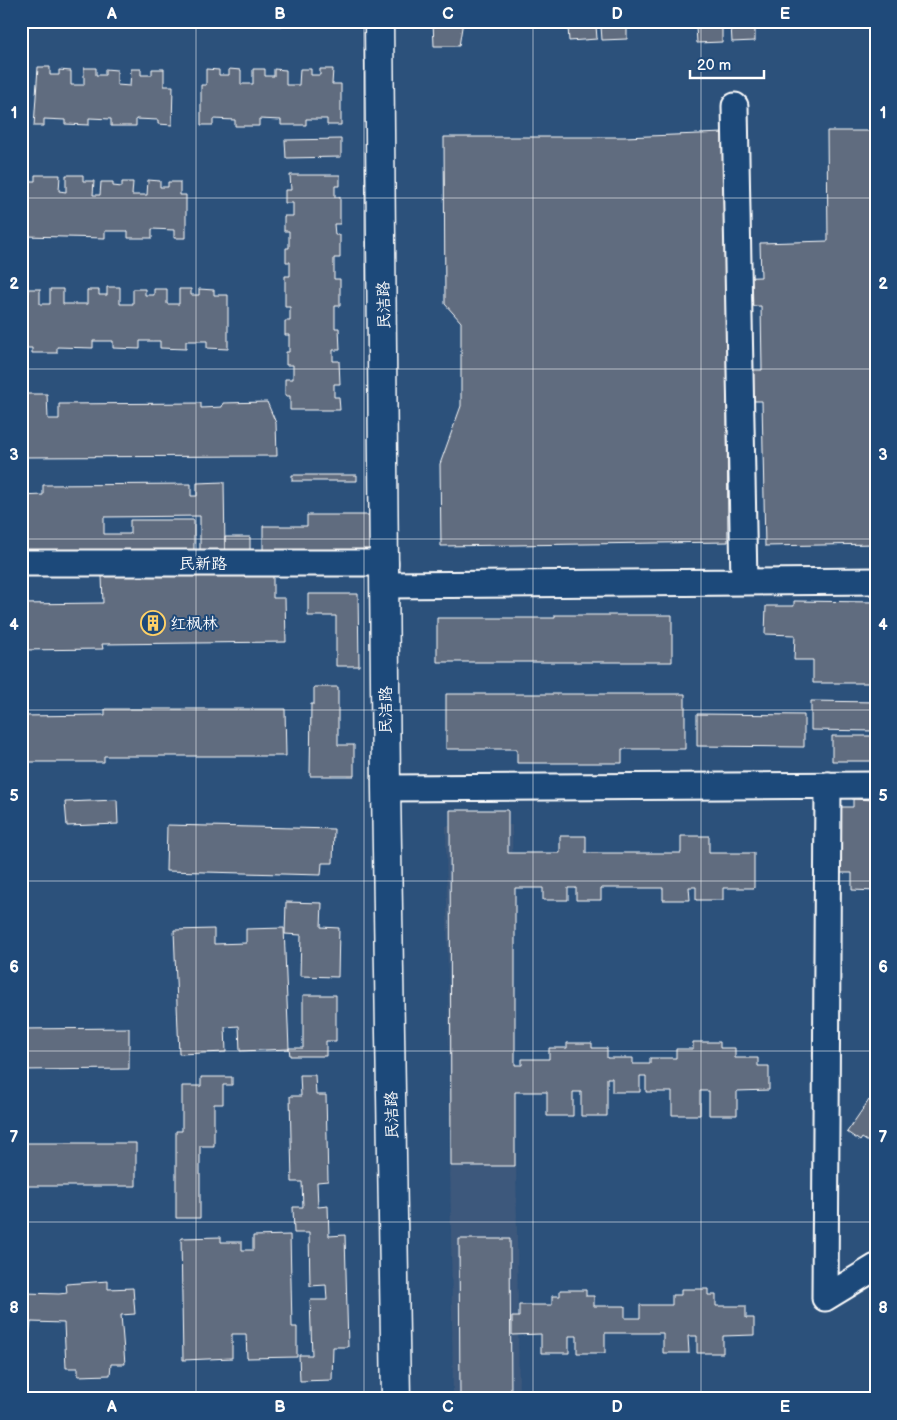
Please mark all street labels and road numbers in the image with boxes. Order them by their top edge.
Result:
street label: 民洁路 [375,281,394,329]
street label: 民新路 [179,555,227,574]
street label: 民洁路 [377,686,396,734]
street label: 民洁路 [383,1091,402,1139]

